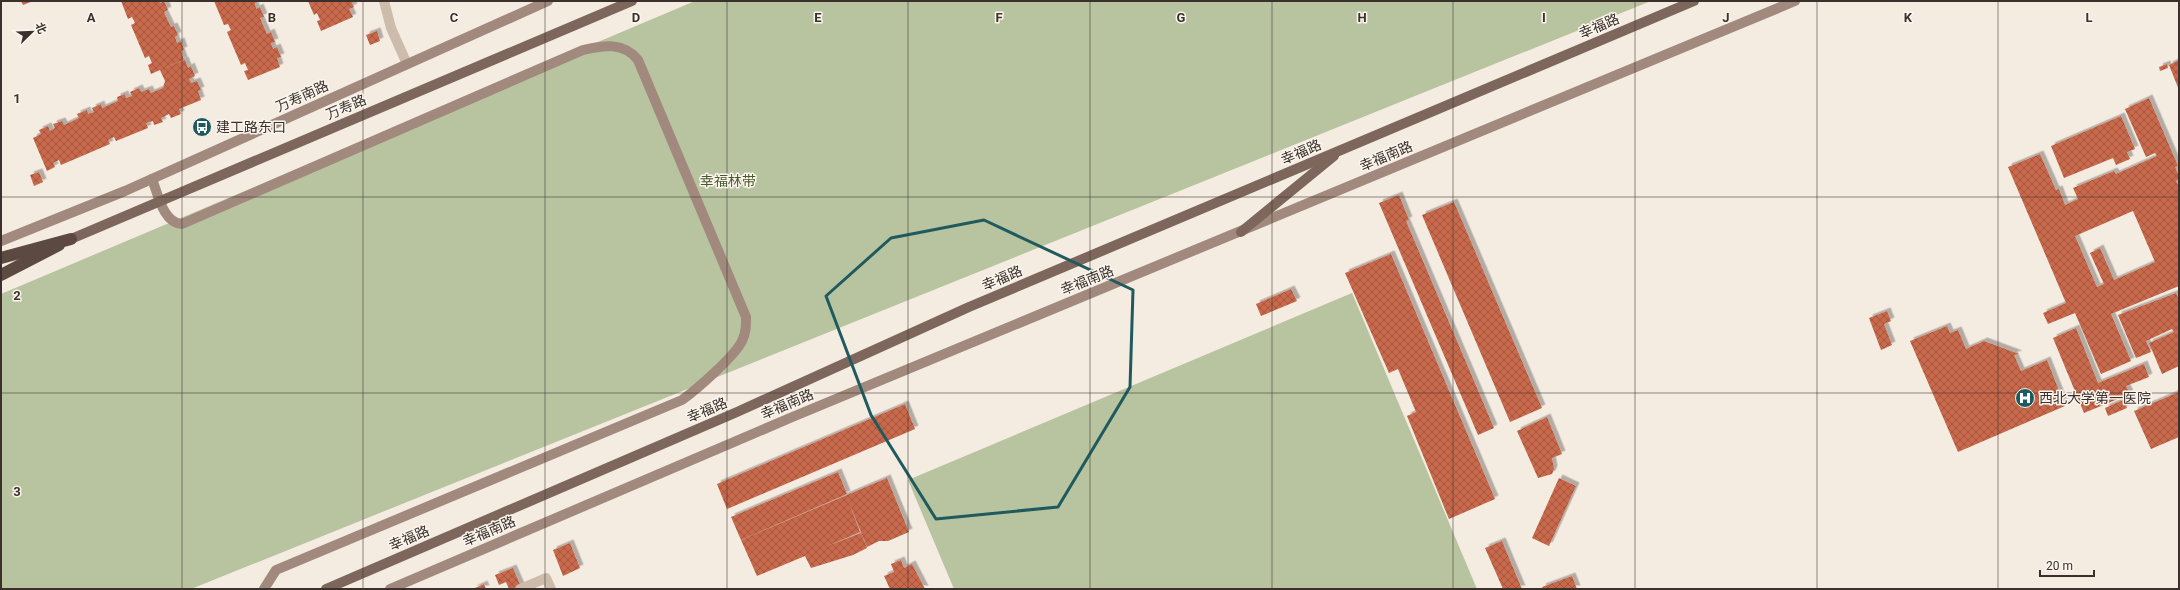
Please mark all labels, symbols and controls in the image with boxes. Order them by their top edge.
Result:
text: A [87,10,96,25]
text: B [268,10,276,25]
text: C [450,10,459,25]
text: D [632,10,640,25]
text: E [814,10,822,25]
text: F [995,10,1003,25]
text: G [1177,10,1186,25]
text: H [1357,10,1367,25]
text: I [1542,10,1546,25]
street label: 幸福路 [1577,10,1621,42]
text: J [1722,10,1730,25]
text: K [1904,10,1913,25]
text: L [2085,10,2093,25]
north arrow [12,12,52,52]
text: 北 [33,21,49,36]
street label: 万寿南路 [273,77,331,115]
text: 1 [13,91,21,106]
street label: 万寿路 [324,91,368,123]
bus stop icon: 建工路东口 [191,116,213,138]
place label: 建工路东口 [216,119,286,135]
street label: 幸福路 [1279,136,1323,168]
street label: 幸福南路 [1357,138,1415,174]
park label: 幸福林带 [700,173,756,189]
street label: 幸福路 [980,262,1024,294]
street label: 幸福南路 [1058,262,1116,298]
text: 2 [13,288,21,303]
street label: 幸福南路 [758,386,816,422]
hospital icon: 西北大学第一医院 [2014,387,2036,409]
place label: 西北大学第一医院 [2039,390,2151,406]
street label: 幸福路 [685,394,729,426]
text: 3 [13,484,21,499]
street label: 幸福南路 [460,513,518,549]
street label: 幸福路 [387,522,431,554]
scale bar [2040,552,2094,578]
text: 20 m [2046,559,2073,573]

